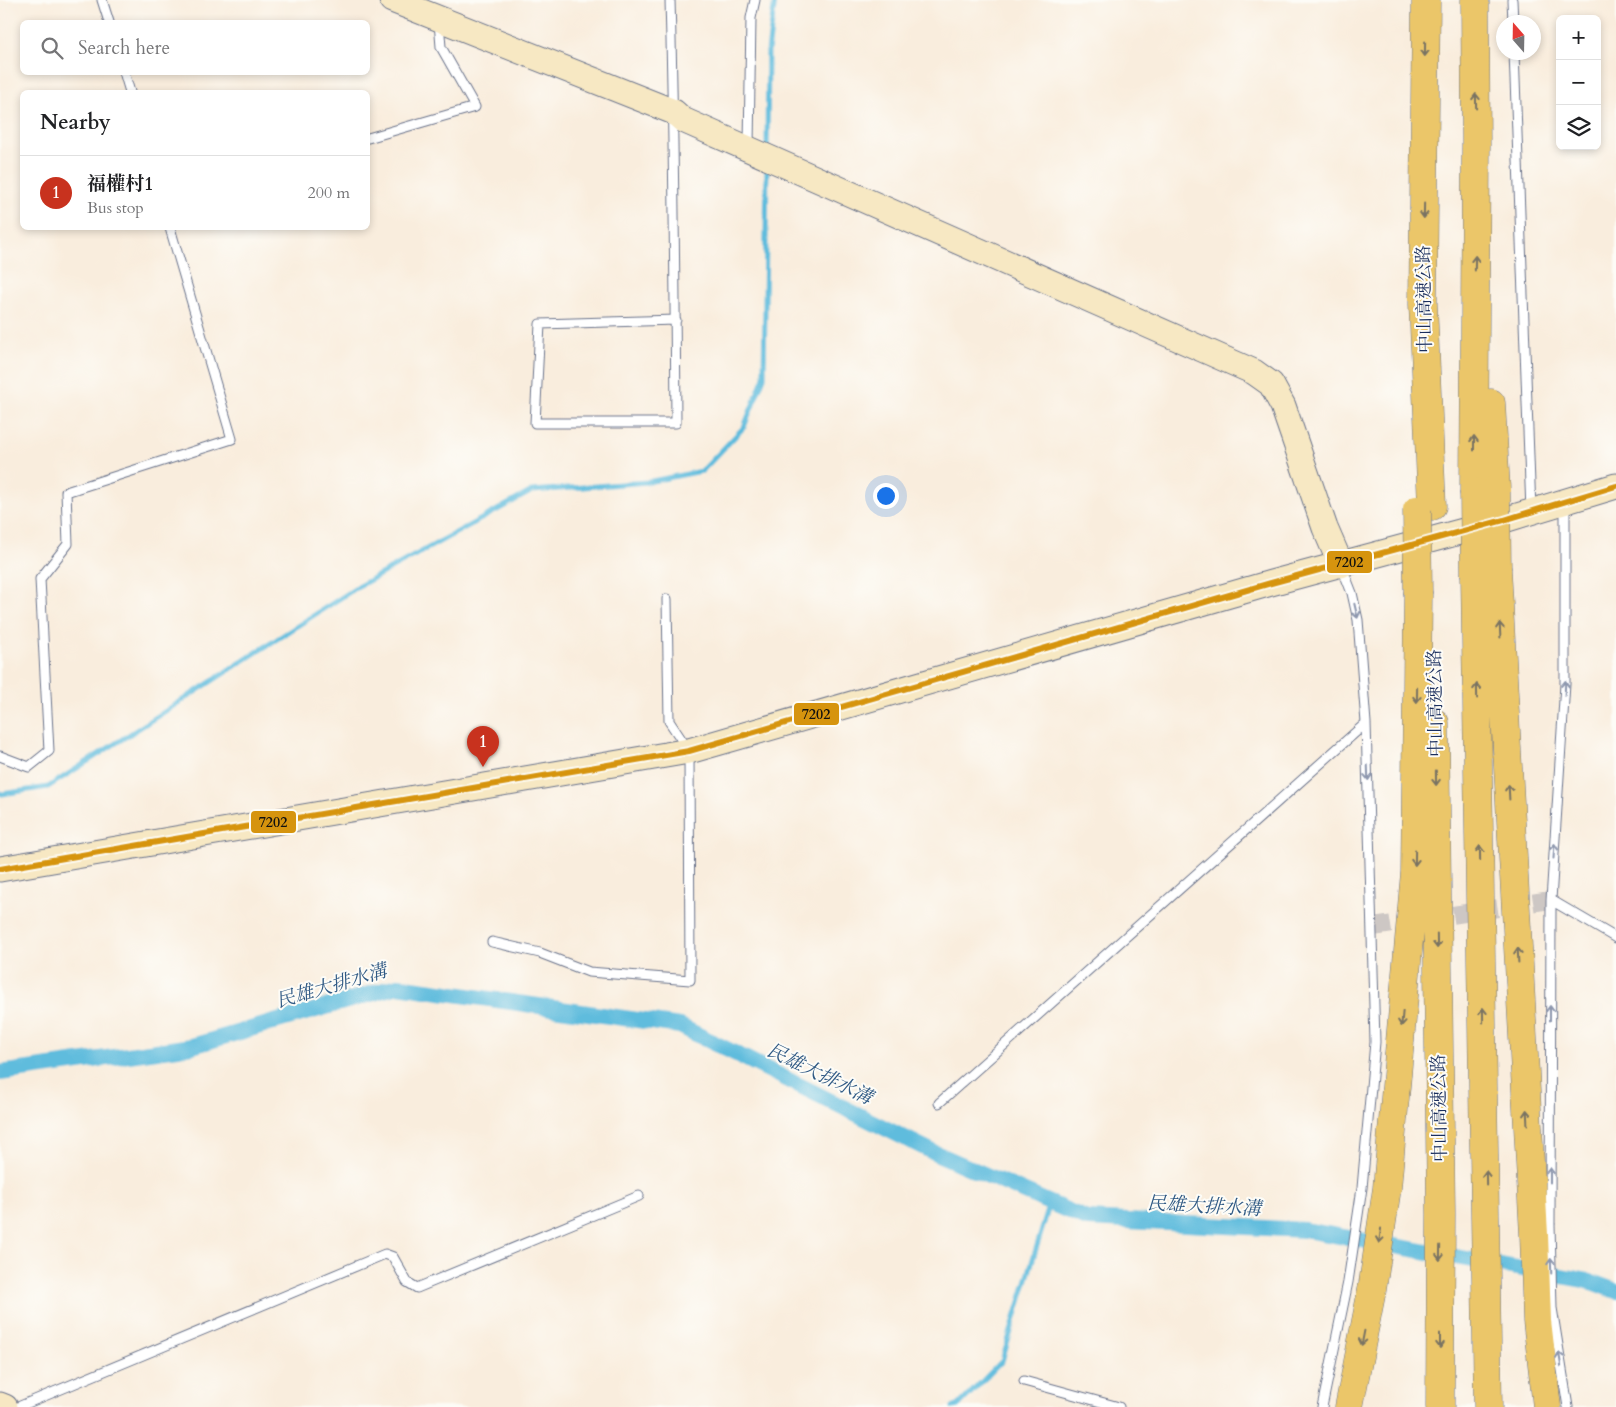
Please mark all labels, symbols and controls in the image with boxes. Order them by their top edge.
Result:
north arrow [1496,15,1541,60]
map controls [1556,15,1601,150]
button: + [1556,15,1601,60]
search box [20,20,370,75]
icon: search [38,34,66,62]
text: Search here [78,35,170,61]
one-way arrow [1420,40,1430,56]
button: − [1556,60,1601,105]
one-way arrow [1471,93,1480,109]
button: layers [1556,105,1601,150]
text: Nearby [40,108,111,137]
text: 福權村1 [87,171,154,197]
text: 1 [52,182,60,204]
text: 200 m [308,182,350,204]
text: Bus stop [87,197,144,219]
one-way arrow [1419,202,1429,219]
street label: 中山高速公路 [1411,245,1438,353]
one-way arrow [1470,255,1480,272]
one-way arrow [1469,435,1479,452]
your location [873,483,899,509]
line badge: 7202 [1326,550,1373,574]
text: 7202 [1335,553,1363,572]
one-way arrow [1352,603,1361,619]
one-way arrow [1496,622,1505,638]
street label: 中山高速公路 [1422,649,1449,757]
one-way arrow [1560,681,1569,697]
one-way arrow [1473,683,1482,699]
one-way arrow [1412,686,1422,703]
line badge: 7202 [793,702,840,726]
text: 7202 [802,705,830,724]
pin: 1 [467,726,499,767]
one-way arrow [1364,765,1373,781]
one-way arrow [1431,770,1441,786]
one-way arrow [1505,785,1514,801]
line badge: 7202 [250,810,297,834]
text: 7202 [259,813,287,832]
one-way arrow [1550,843,1559,859]
one-way arrow [1475,845,1485,862]
one-way arrow [1410,849,1420,865]
one-way arrow [1433,932,1442,948]
one-way arrow [1514,947,1523,963]
water label: 民雄大排水溝 [273,957,393,1014]
one-way arrow [1546,1005,1555,1021]
one-way arrow [1478,1008,1488,1024]
one-way arrow [1397,1011,1407,1027]
water label: 民雄大排水溝 [763,1037,879,1112]
street label: 中山高速公路 [1426,1054,1453,1162]
one-way arrow [1523,1109,1532,1125]
one-way arrow [1545,1168,1555,1184]
one-way arrow [1481,1170,1490,1186]
water label: 民雄大排水溝 [1146,1190,1265,1222]
one-way arrow [1375,1228,1385,1244]
one-way arrow [1435,1244,1445,1261]
one-way arrow [1546,1258,1555,1274]
one-way arrow [1358,1330,1367,1346]
one-way arrow [1435,1332,1445,1349]
one-way arrow [1555,1351,1565,1367]

